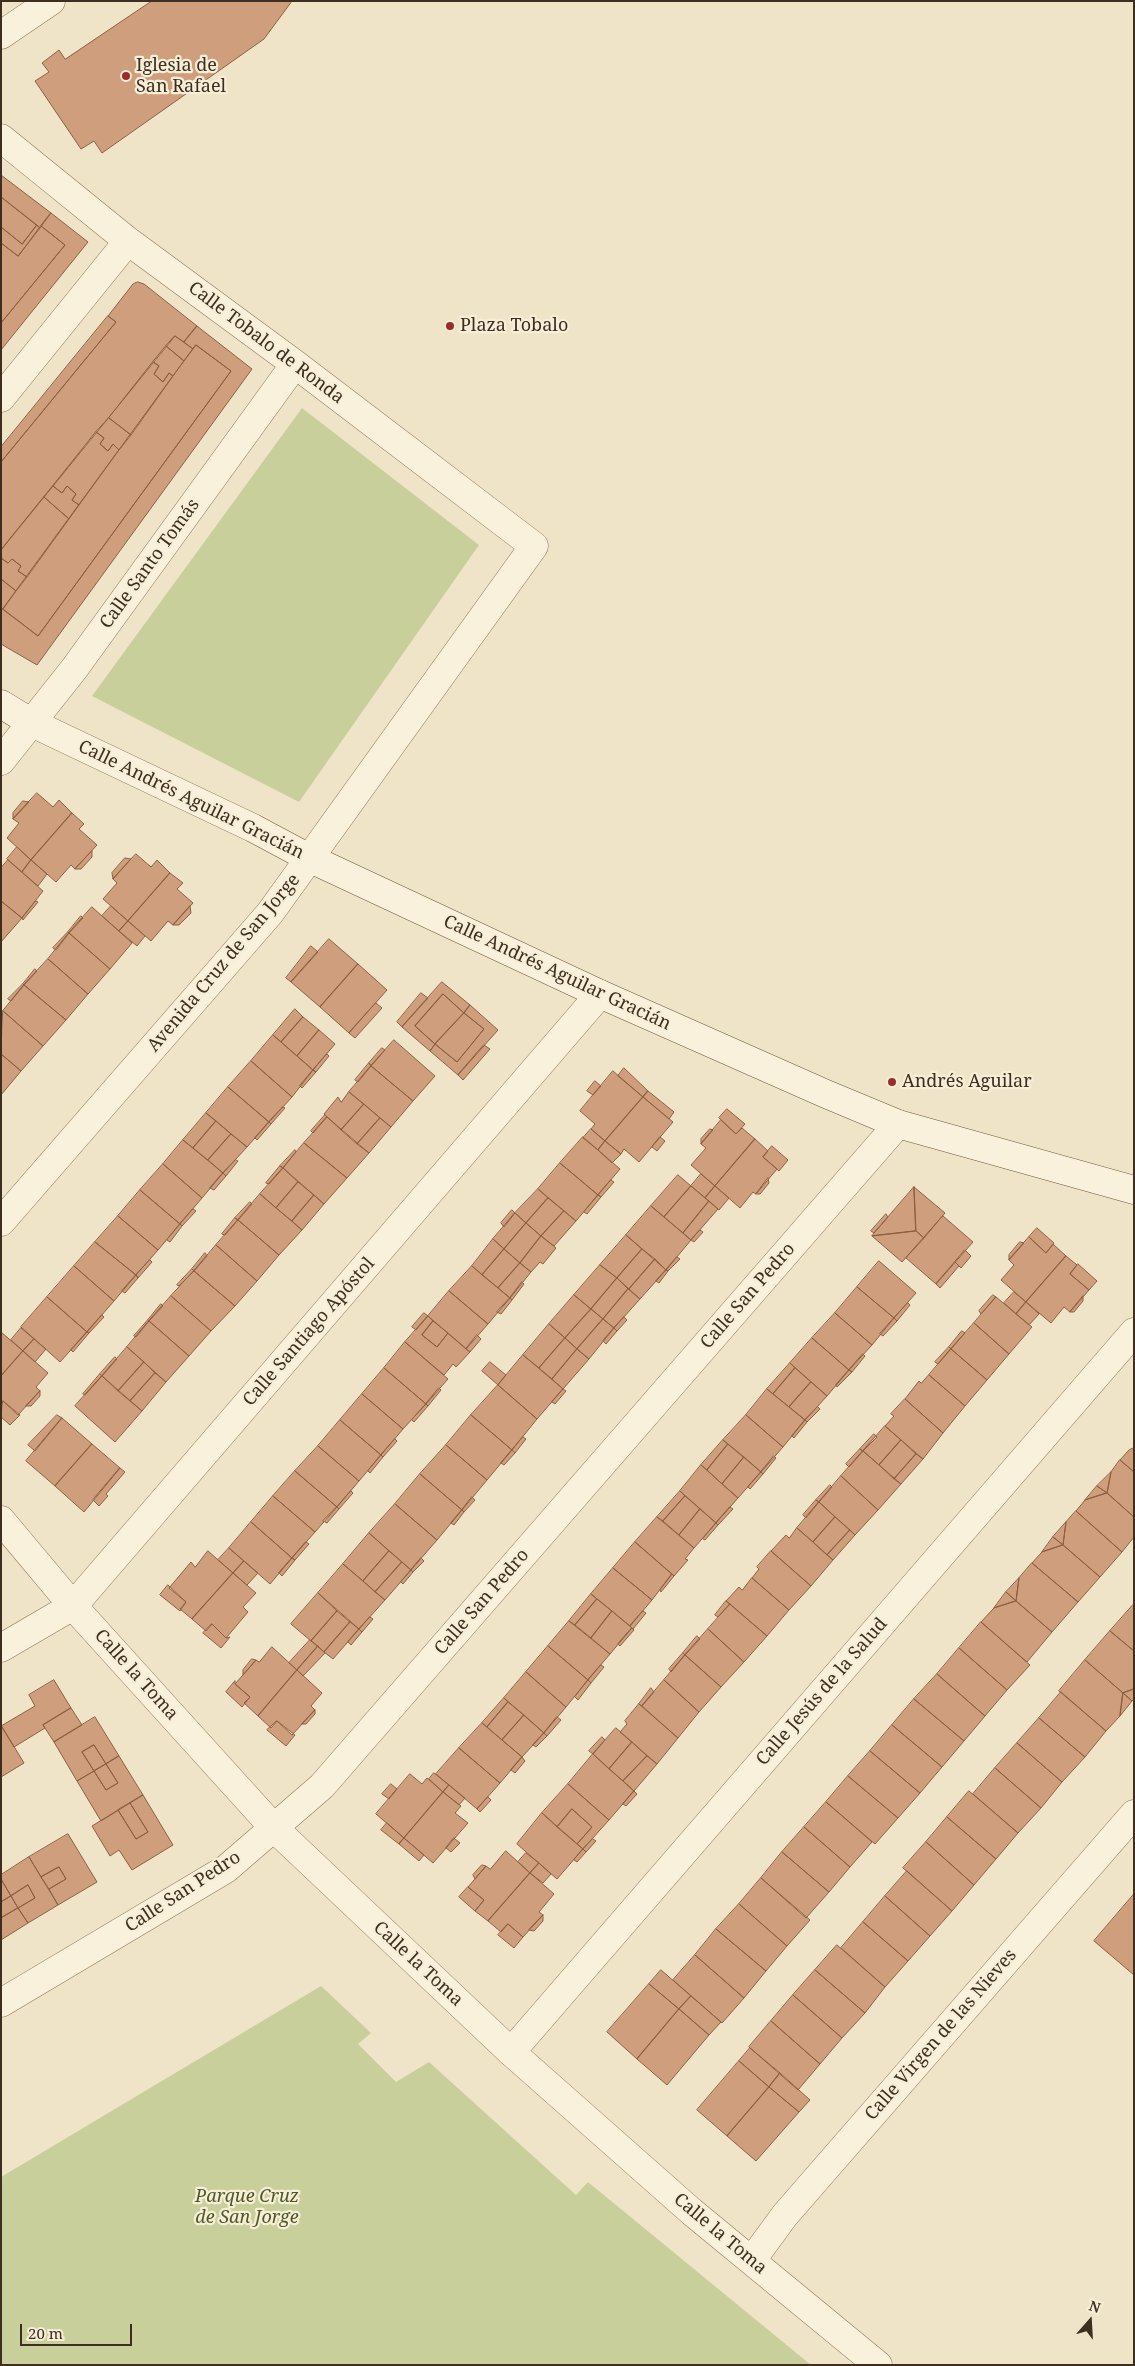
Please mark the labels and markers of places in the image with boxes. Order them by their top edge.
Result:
place label: Iglesia de San Rafael [136,55,226,98]
marker: Iglesia de San Rafael [120,70,132,82]
place label: Plaza Tobalo [460,315,568,337]
marker: Plaza Tobalo [444,320,456,332]
place label: Andrés Aguilar [902,1071,1032,1093]
marker: Andrés Aguilar [886,1076,898,1088]

